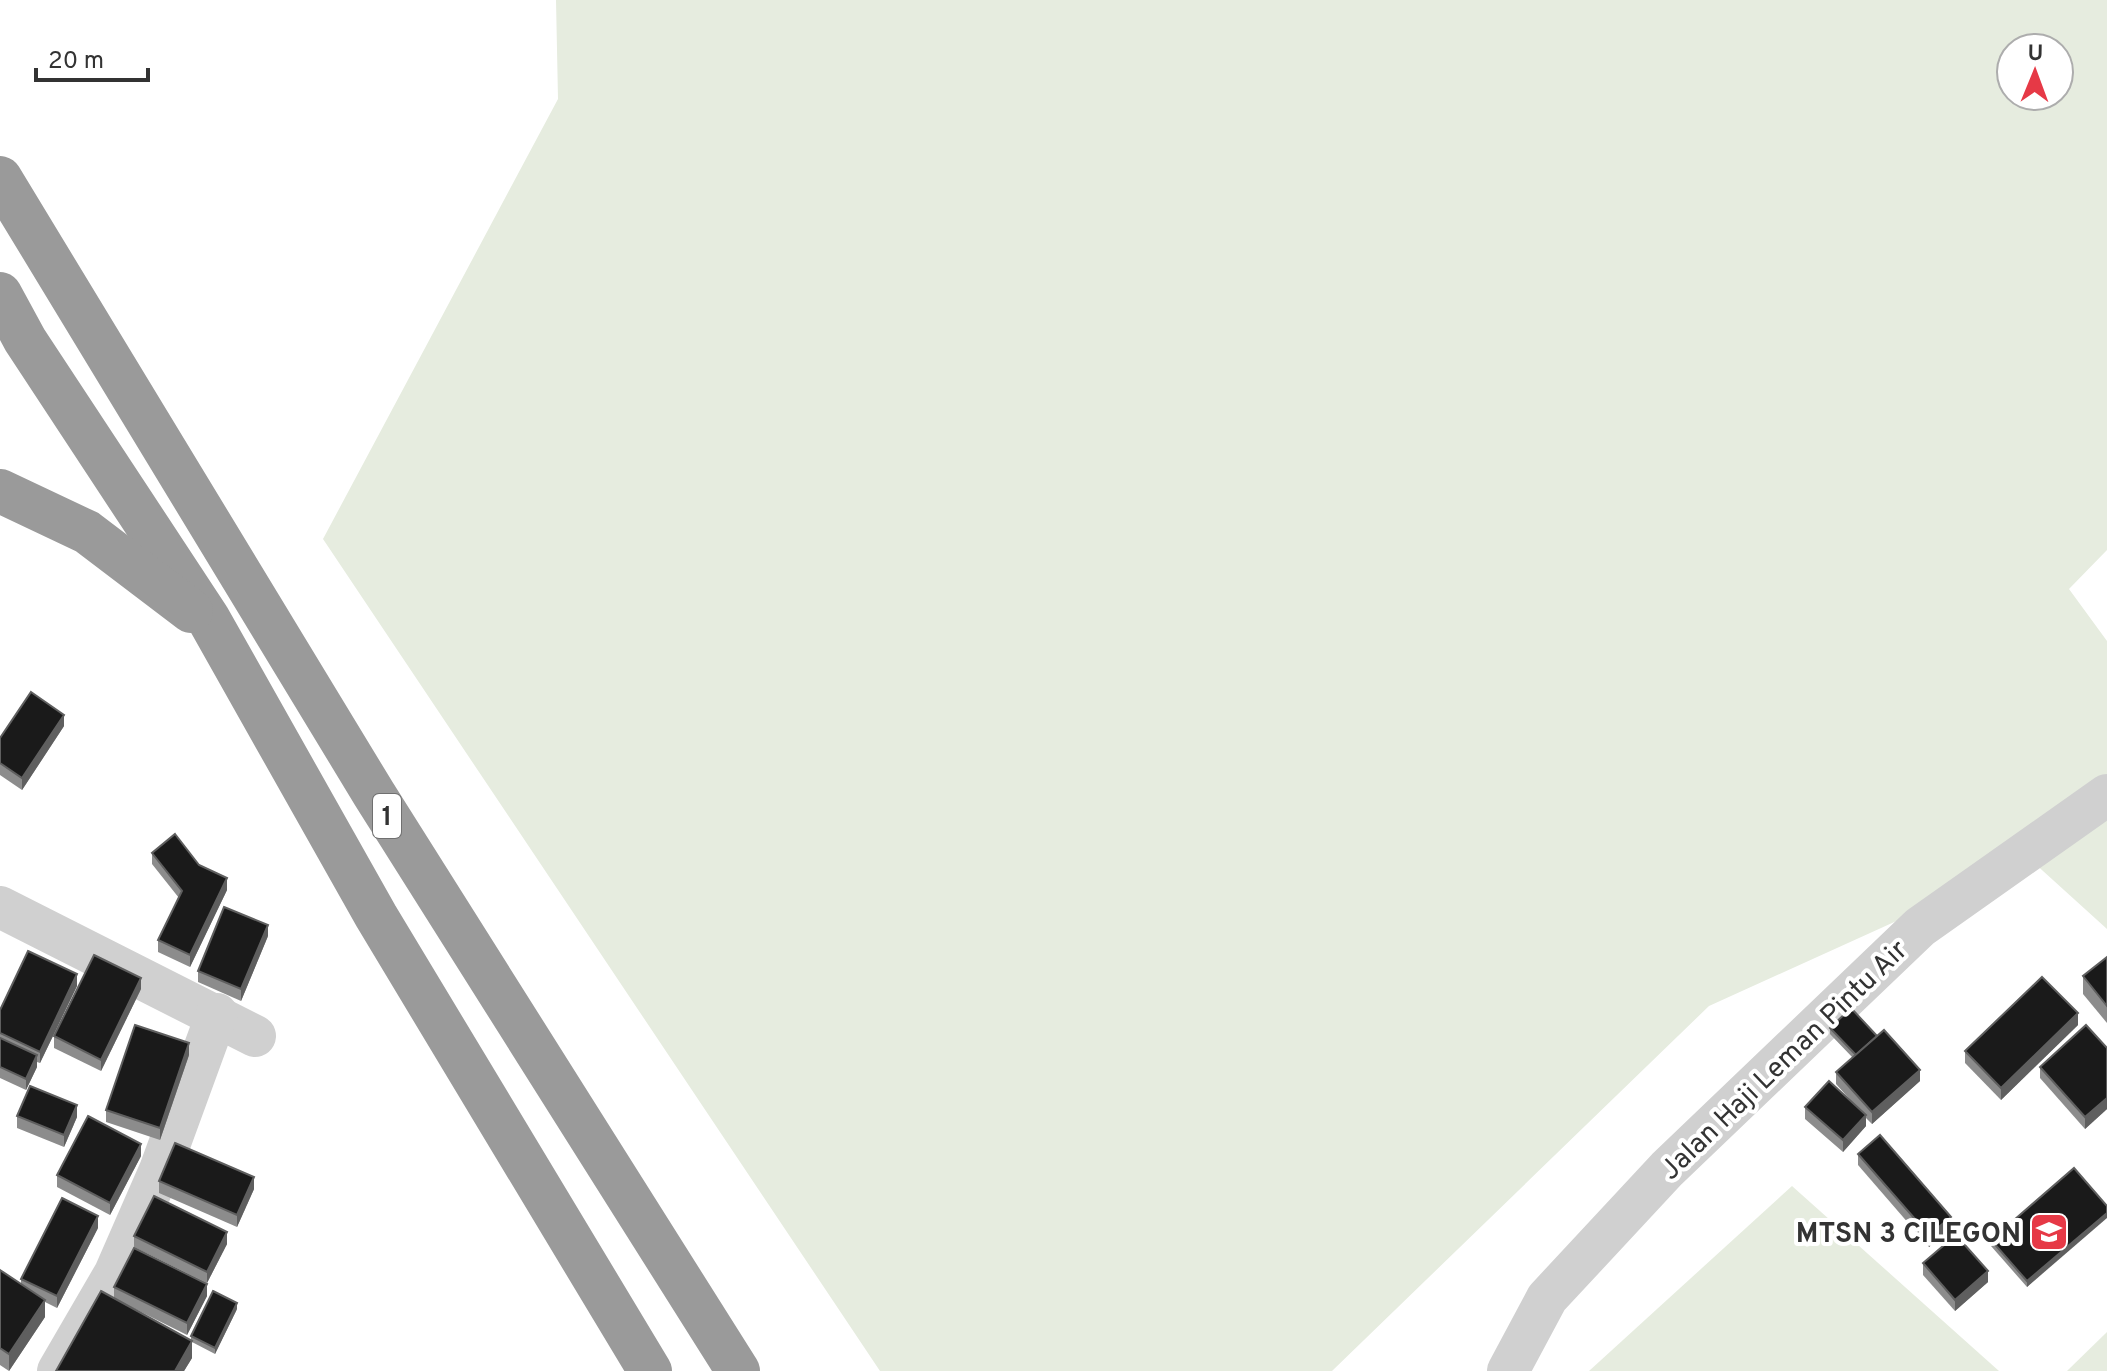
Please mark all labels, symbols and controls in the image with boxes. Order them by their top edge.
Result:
scale bar [36,32,148,82]
north arrow [1995,32,2075,112]
text: U [2027,41,2043,68]
text: 20 m [48,47,104,77]
road number: 1 [373,794,401,838]
street label: Jalan Haji Leman Pintu Air [1654,933,1917,1189]
school or university icon: MTSN 3 CILEGON [2028,1211,2070,1253]
place label: MTSN 3 CILEGON [1796,1217,2021,1253]

